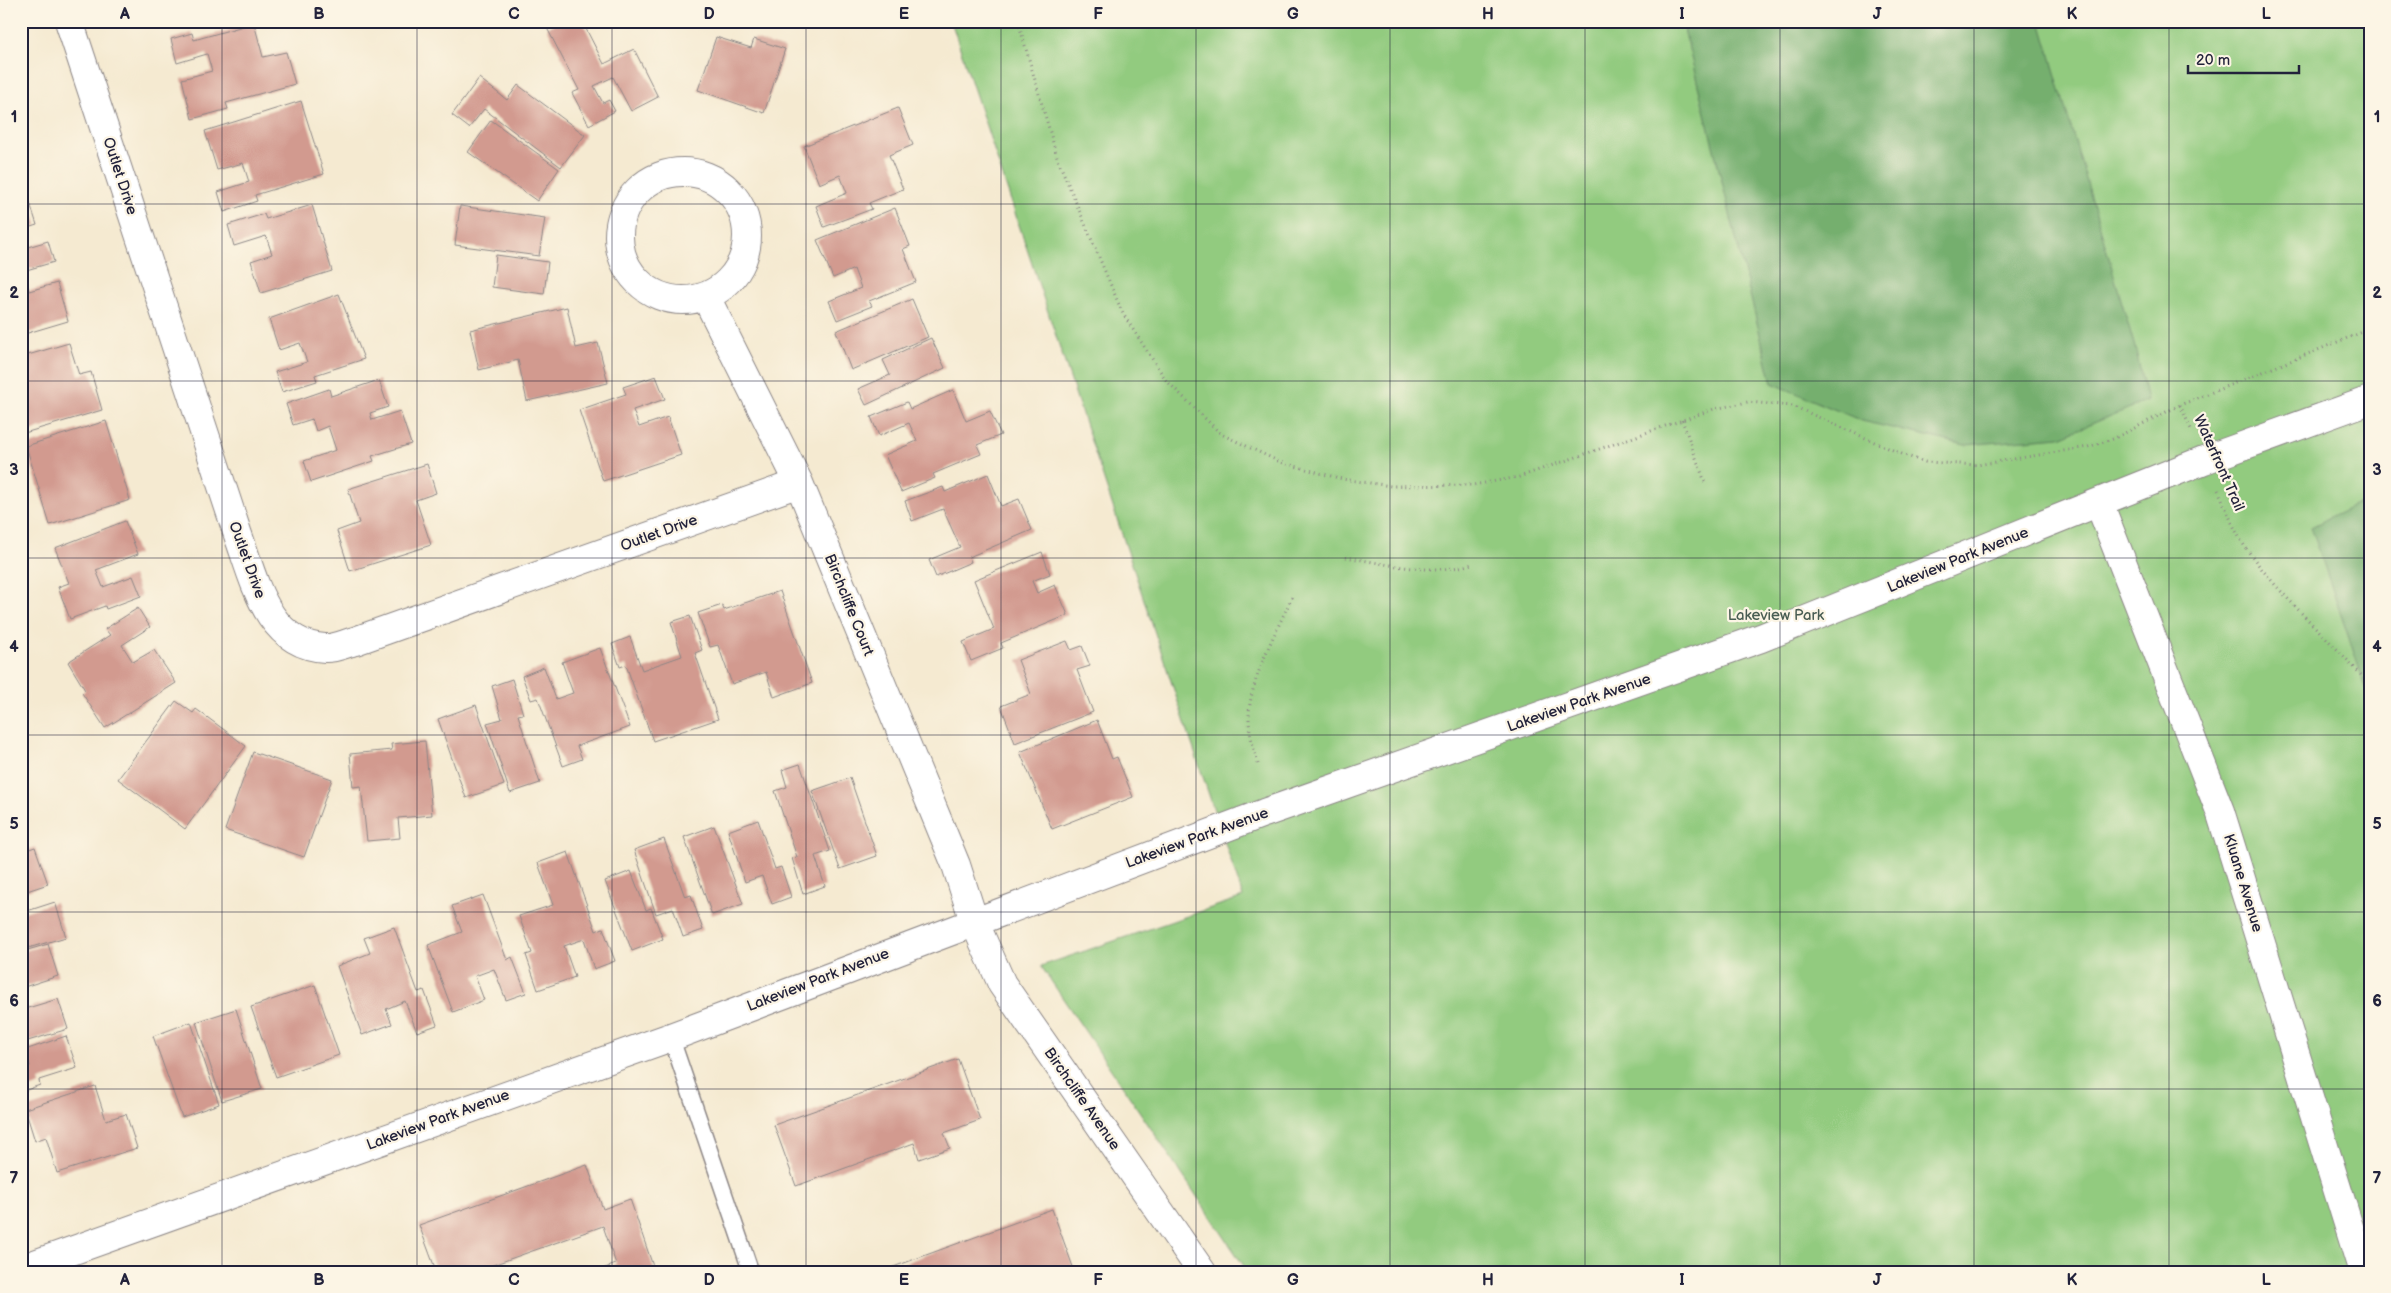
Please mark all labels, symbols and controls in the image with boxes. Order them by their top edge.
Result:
text: A [119,5,130,24]
text: B [313,5,325,24]
text: C [508,5,520,24]
text: D [703,5,715,24]
text: E [899,5,909,24]
text: F [1093,5,1103,24]
text: G [1287,5,1299,24]
text: H [1482,5,1494,24]
text: I [1679,5,1685,24]
text: J [1873,5,1882,24]
text: K [2067,5,2078,24]
text: L [2261,5,2271,24]
scale bar [2188,42,2300,74]
text: 20 m [2196,51,2230,70]
text: 1 [11,108,17,127]
text: 1 [2374,108,2380,127]
street label: Outlet Drive [99,135,141,217]
text: 2 [9,284,19,303]
text: 2 [2372,284,2382,303]
street label: Waterfront Trail [2189,412,2249,514]
text: 3 [9,461,19,480]
text: 3 [2372,461,2382,480]
street label: Outlet Drive [618,510,700,556]
street label: Outlet Drive [224,519,270,601]
street label: Lakeview Park Avenue [1885,523,2032,597]
street label: Birchcliffe Court [820,551,878,659]
park label: Lakeview Park [1728,606,1825,625]
text: 4 [9,638,19,657]
text: 4 [2372,638,2382,657]
street label: Lakeview Park Avenue [1505,669,1653,737]
street label: Lakeview Park Avenue [1123,803,1271,873]
text: 5 [9,815,19,834]
text: 5 [2372,815,2382,834]
street label: Kluane Avenue [2219,832,2267,934]
street label: Lakeview Park Avenue [744,944,892,1016]
text: 6 [9,992,19,1011]
text: 6 [2372,992,2382,1011]
street label: Birchcliffe Avenue [1040,1044,1125,1154]
street label: Lakeview Park Avenue [364,1085,512,1155]
text: 7 [10,1169,19,1188]
text: 7 [2373,1169,2382,1188]
text: A [119,1271,130,1290]
text: B [313,1271,325,1290]
text: C [508,1271,520,1290]
text: D [703,1271,715,1290]
text: E [899,1271,909,1290]
text: F [1093,1271,1103,1290]
text: G [1287,1271,1299,1290]
text: H [1482,1271,1494,1290]
text: I [1679,1271,1685,1290]
text: J [1873,1271,1882,1290]
text: K [2067,1271,2078,1290]
text: L [2261,1271,2271,1290]

